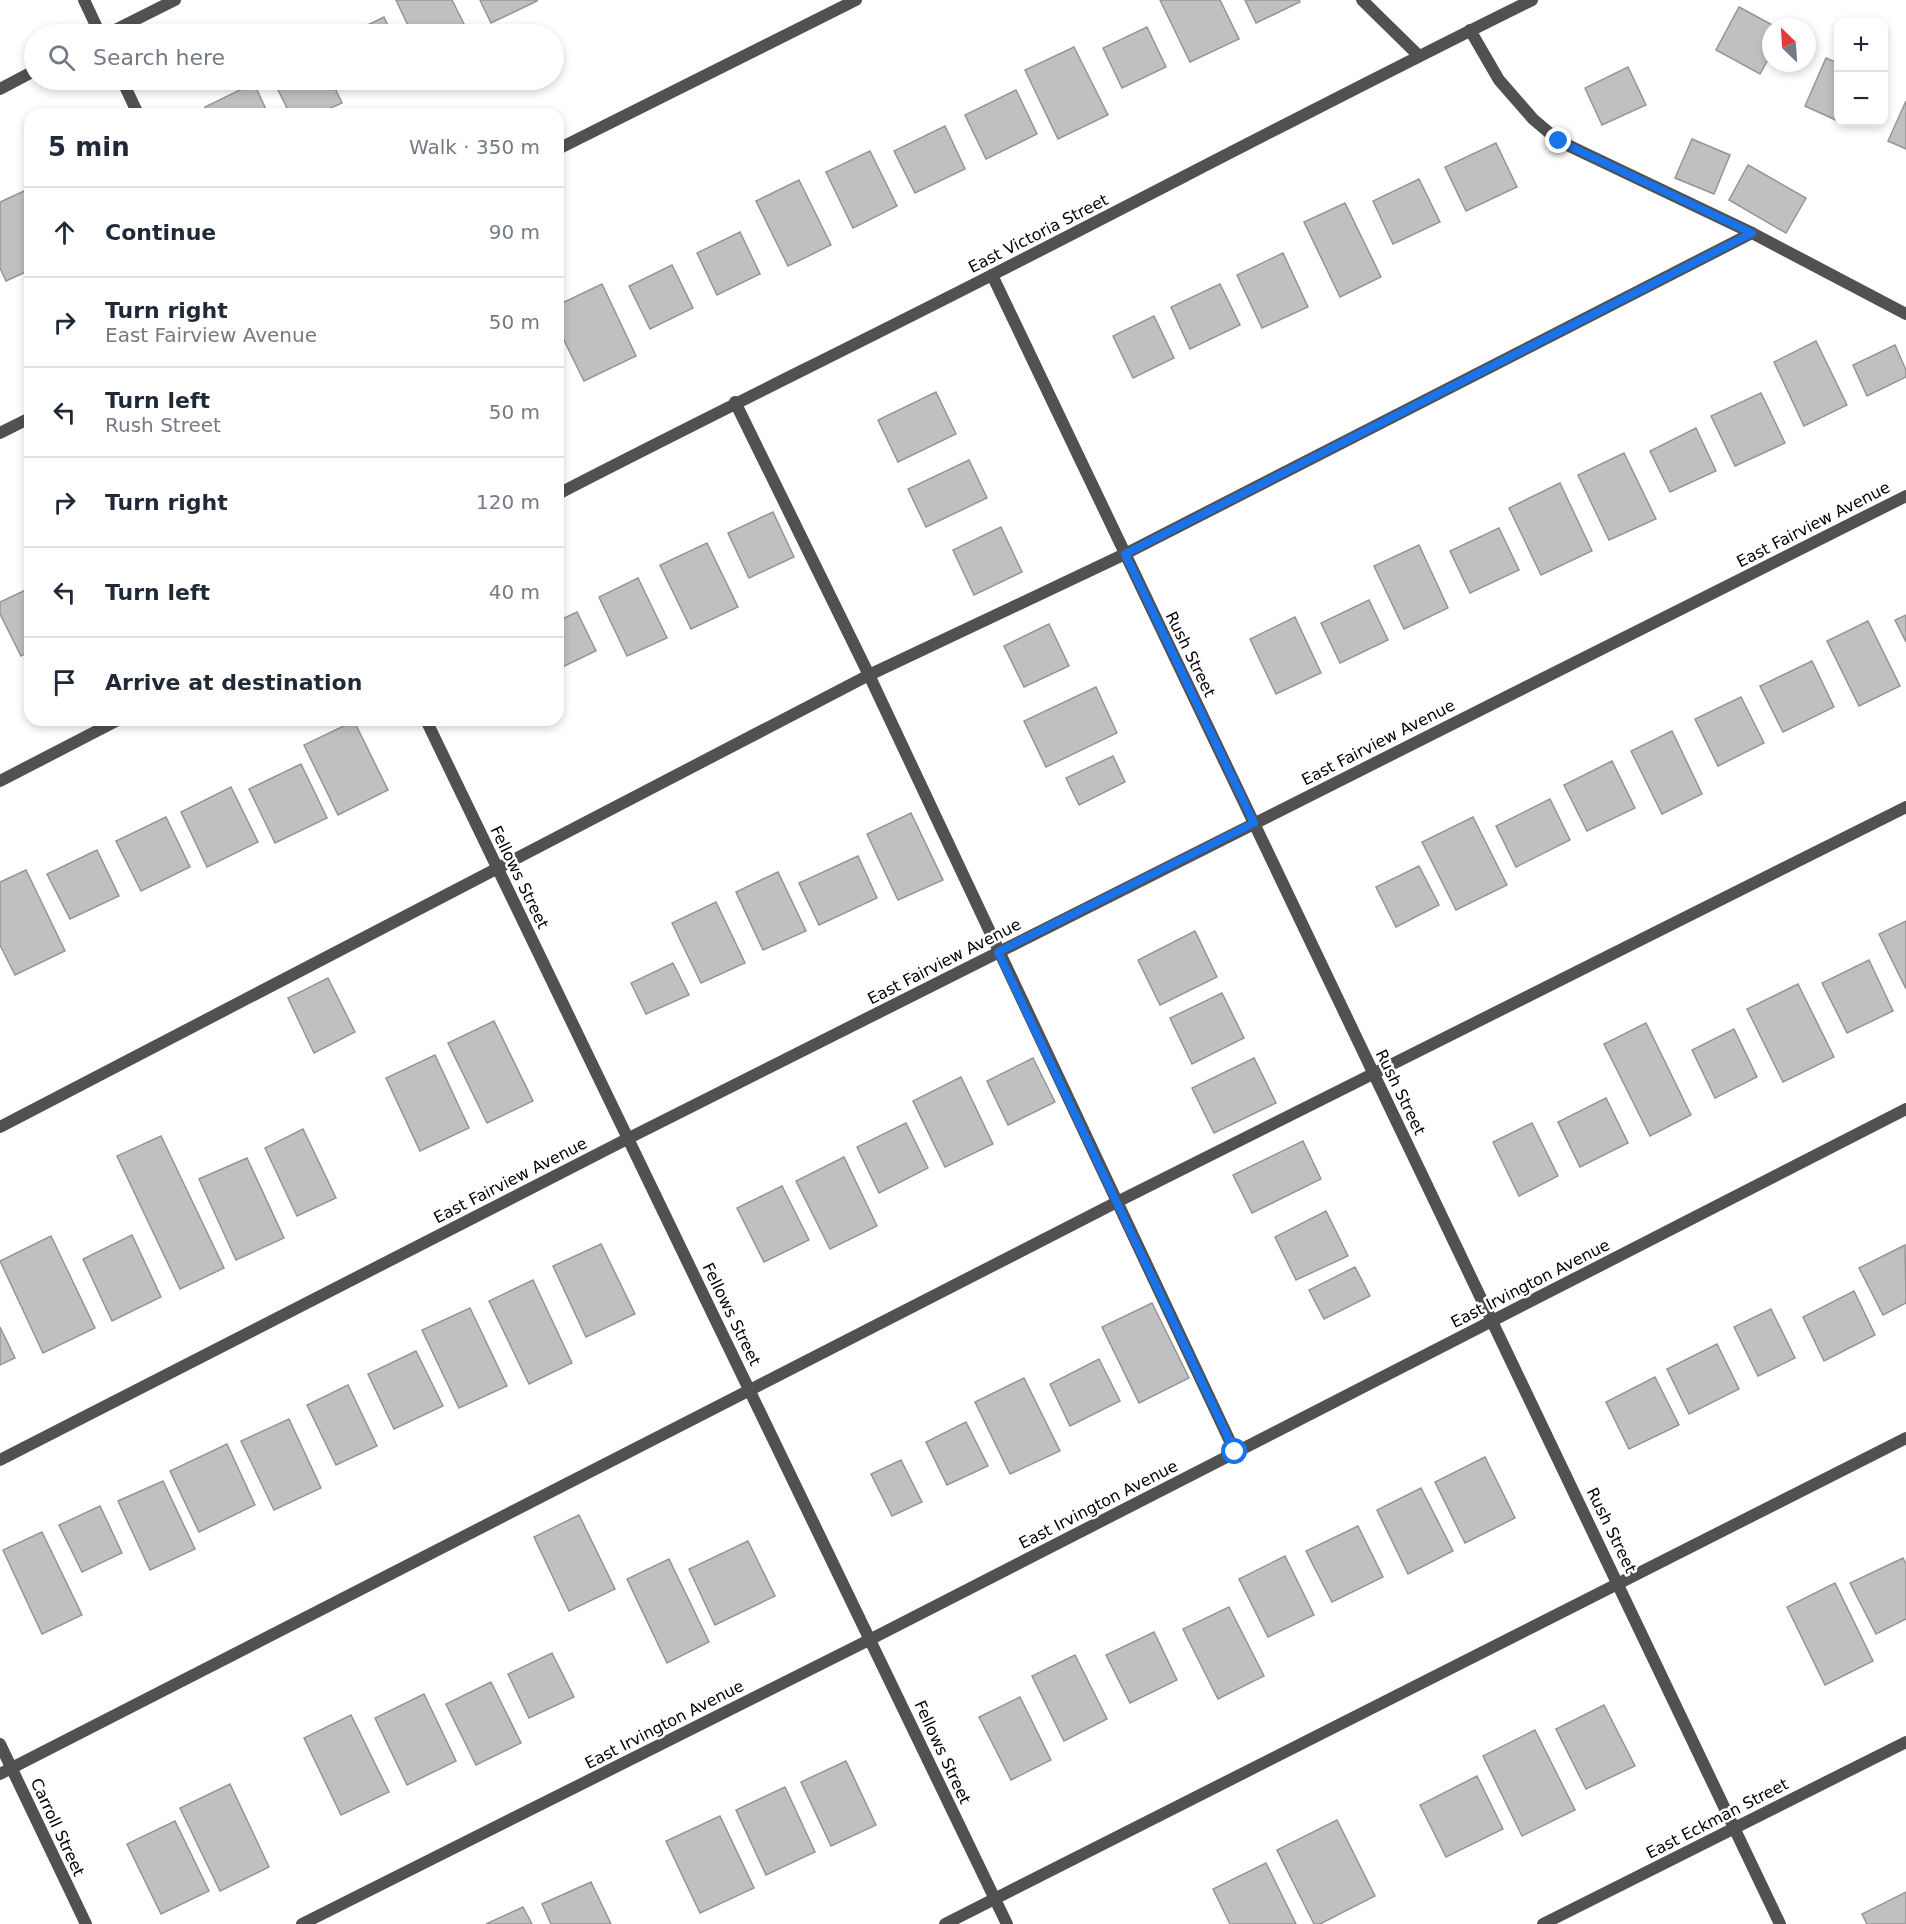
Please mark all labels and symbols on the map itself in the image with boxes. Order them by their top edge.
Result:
north arrow [1762,18,1816,72]
route end [1545,127,1571,153]
street label: East Victoria Street [965,190,1111,277]
street label: East Fairview Avenue [1733,477,1893,571]
street label: Rush Street [1162,608,1219,700]
street label: East Fairview Avenue [1298,695,1458,789]
street label: Fellows Street [486,823,553,932]
street label: East Fairview Avenue [864,914,1024,1008]
street label: Rush Street [1372,1046,1429,1138]
street label: East Fairview Avenue [430,1133,590,1227]
street label: East Irvington Avenue [1448,1235,1613,1332]
street label: Fellows Street [698,1260,765,1369]
route start [1221,1438,1247,1464]
street label: East Irvington Avenue [1016,1456,1181,1553]
street label: Rush Street [1583,1484,1640,1576]
street label: East Irvington Avenue [582,1676,747,1773]
street label: Fellows Street [910,1697,975,1807]
street label: East Eckman Street [1643,1774,1791,1863]
street label: Carroll Street [27,1775,89,1879]

